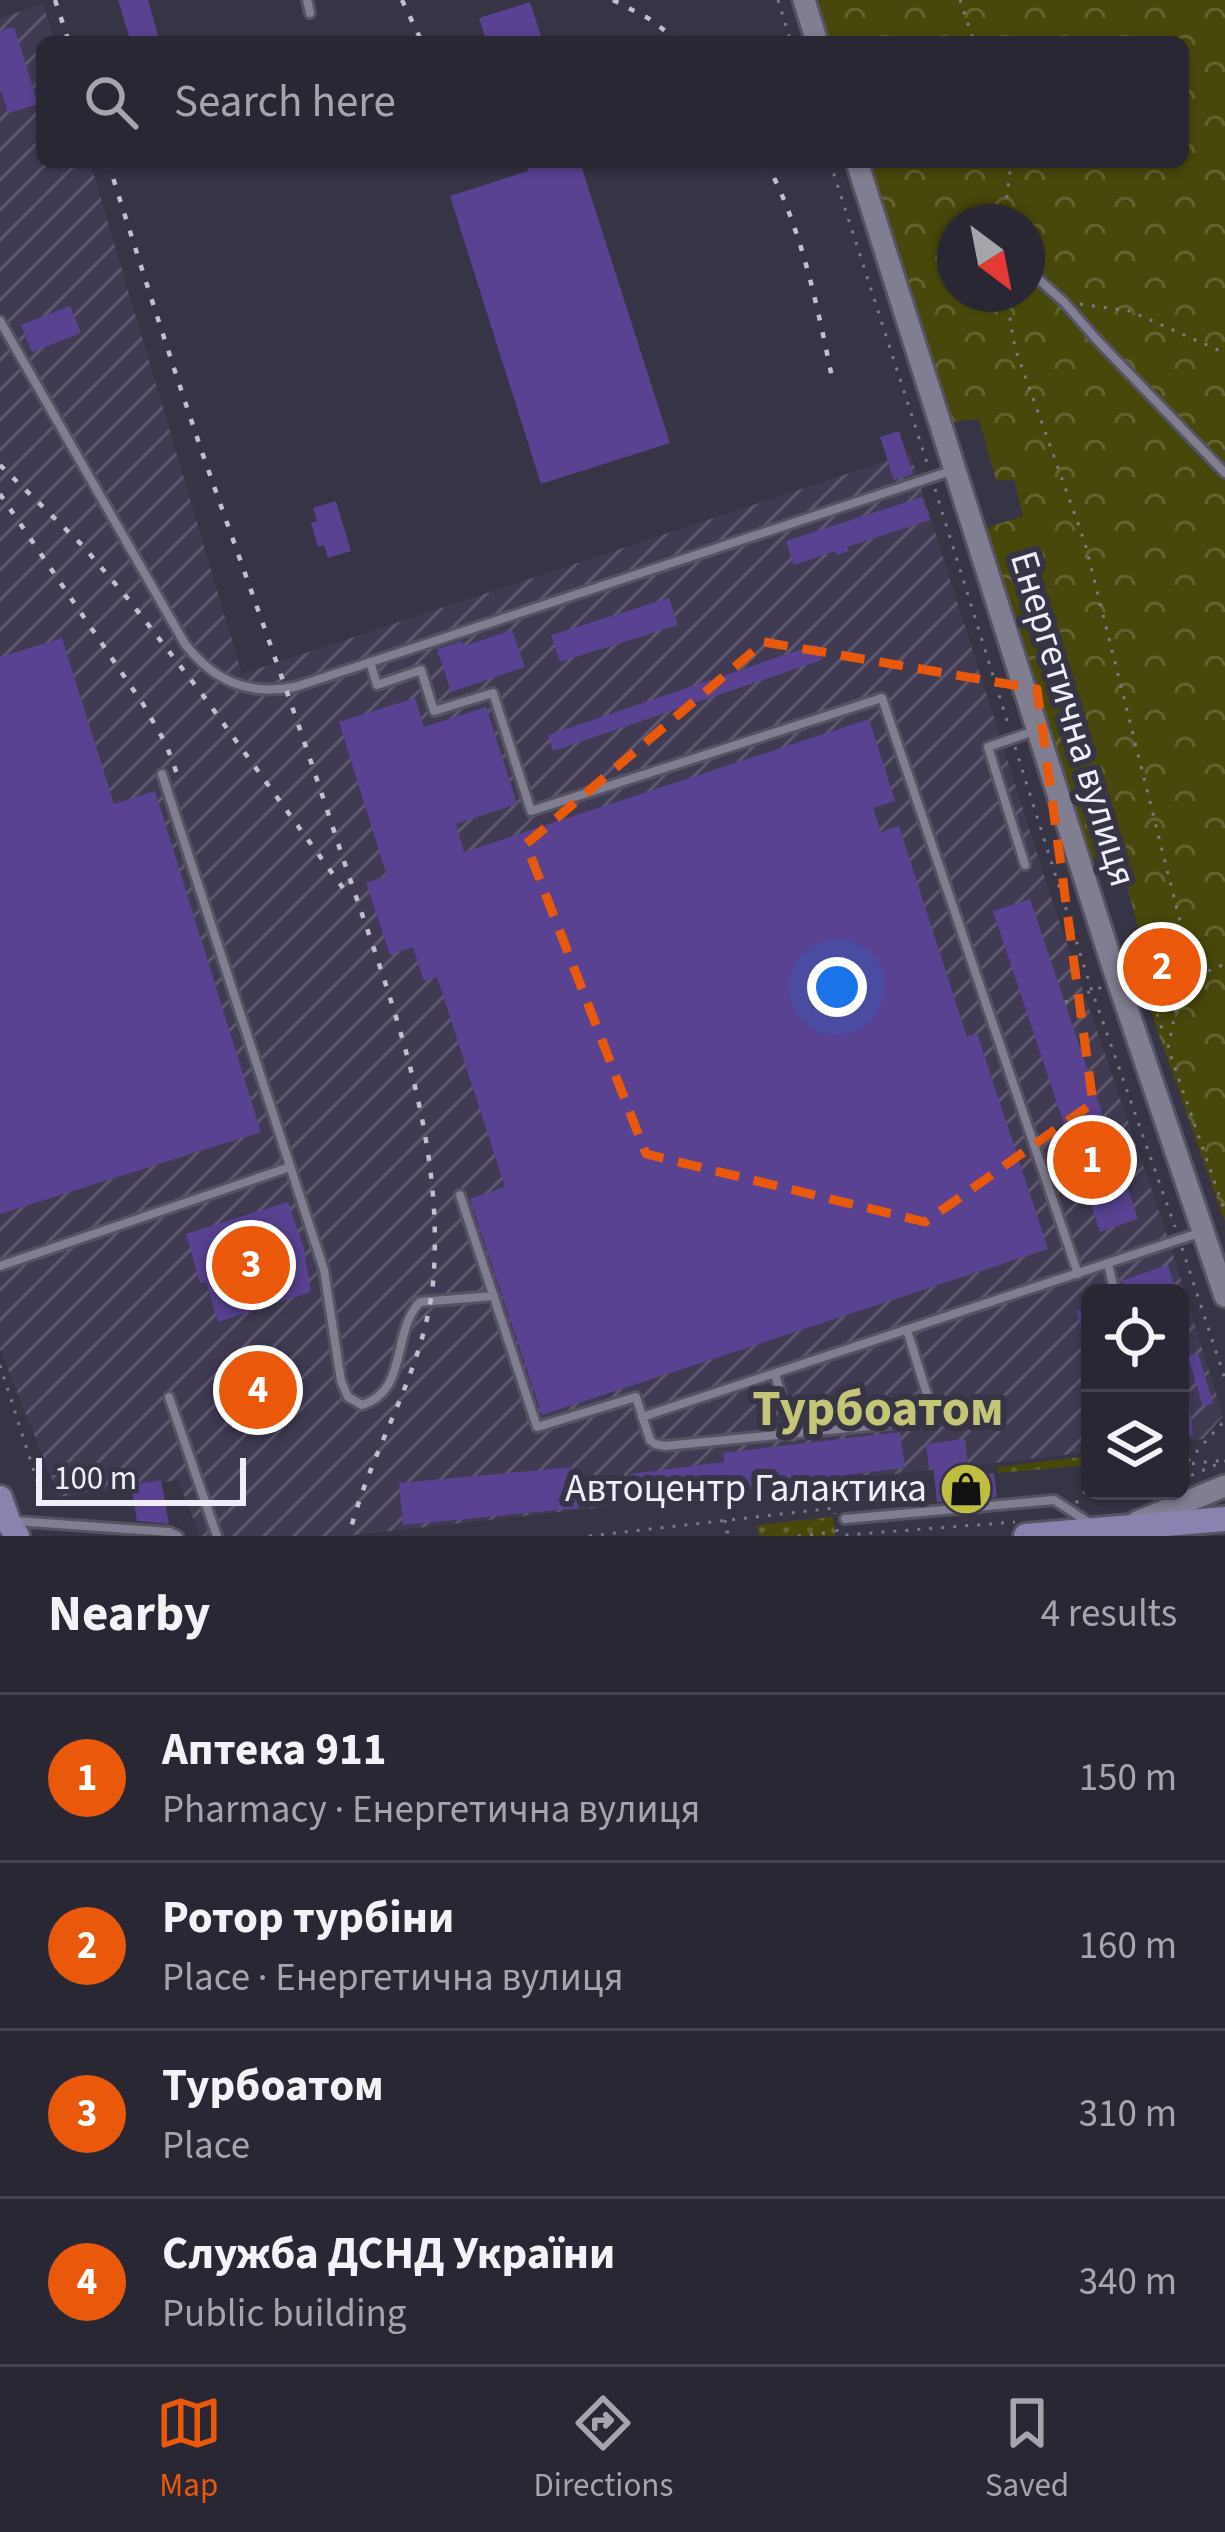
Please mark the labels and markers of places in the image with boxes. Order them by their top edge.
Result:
pin: 2 [1123,922,1201,1012]
pin: 1 [1053,1115,1131,1205]
pin: 3 [212,1220,290,1310]
pin: 4 [219,1345,297,1435]
place label: Автоцентр Галактика [565,1461,927,1517]
shop icon: Автоцентр Галактика [938,1461,994,1517]

